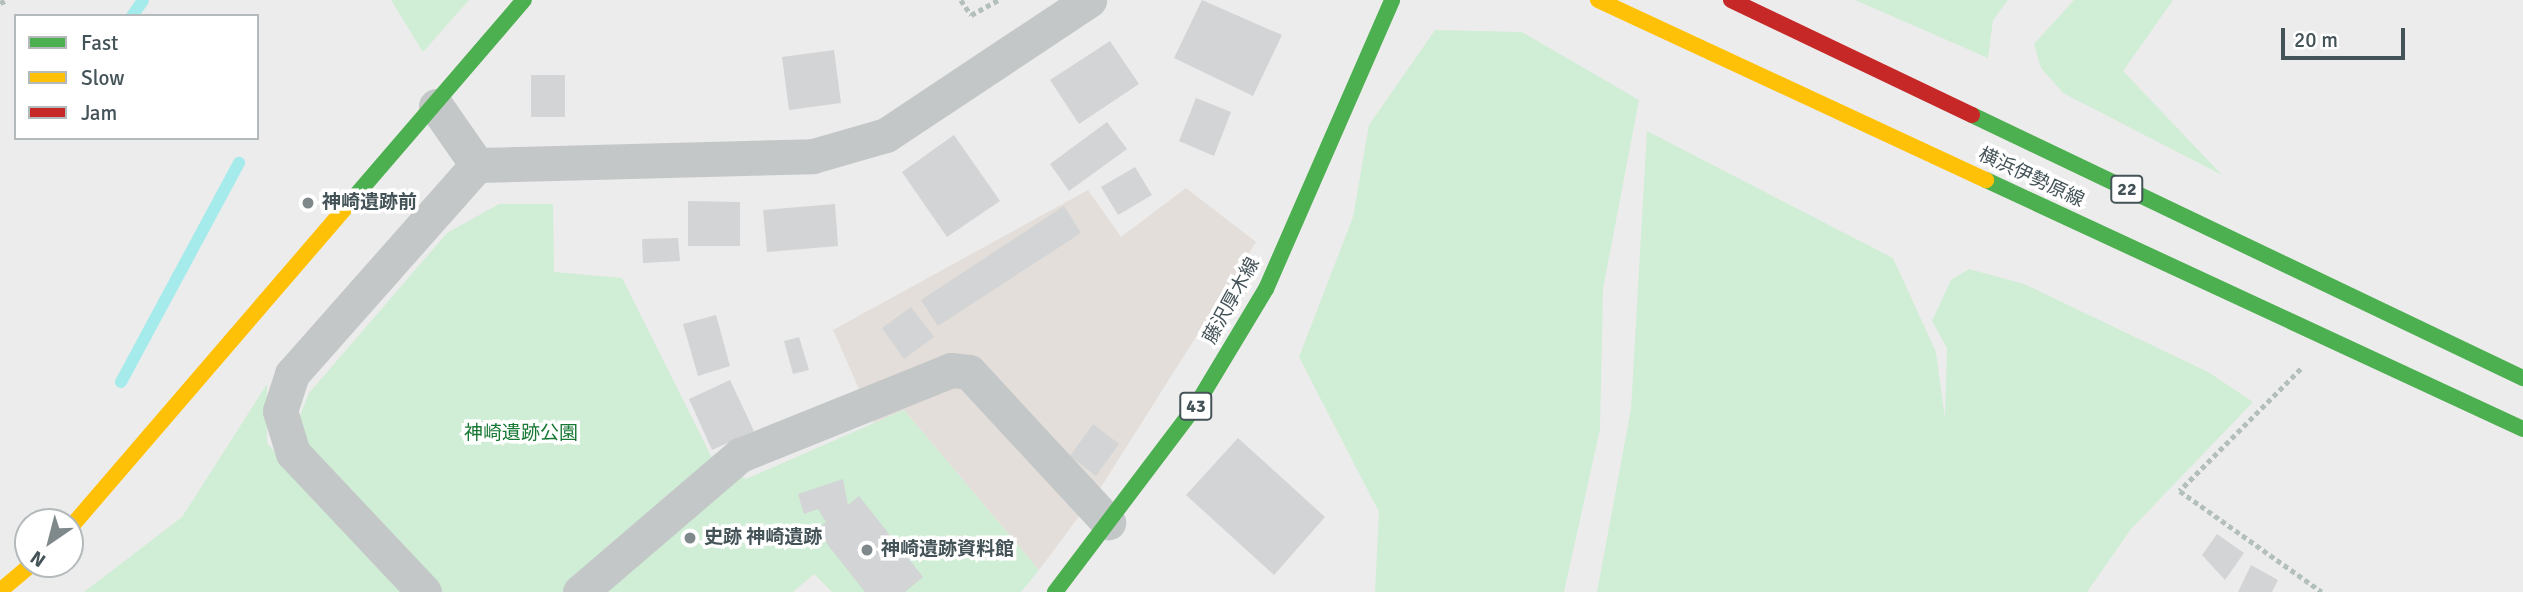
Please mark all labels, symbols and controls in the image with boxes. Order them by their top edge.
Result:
legend [14,14,259,140]
scale bar [2285,14,2409,58]
text: 20 m [2294,27,2338,53]
text: Fast [81,30,118,56]
text: Slow [81,65,125,91]
text: Jam [81,100,117,126]
street label: 横浜伊勢原線 [1975,144,2087,212]
road number: 22 [2110,174,2144,204]
place label: 神崎遺跡前 [322,192,417,214]
marker: 神崎遺跡前 [300,195,316,211]
street label: 藤沢厚木線 [1199,254,1265,348]
road number: 43 [1178,392,1214,420]
park label: 神崎遺跡公園 [464,423,578,445]
north arrow [14,508,84,578]
place label: 史跡 神崎遺跡 [704,527,822,549]
marker: 史跡 神崎遺跡 [682,530,698,546]
place label: 神崎遺跡資料館 [881,539,1014,561]
marker: 神崎遺跡資料館 [859,542,875,558]
text: N [26,545,50,572]

